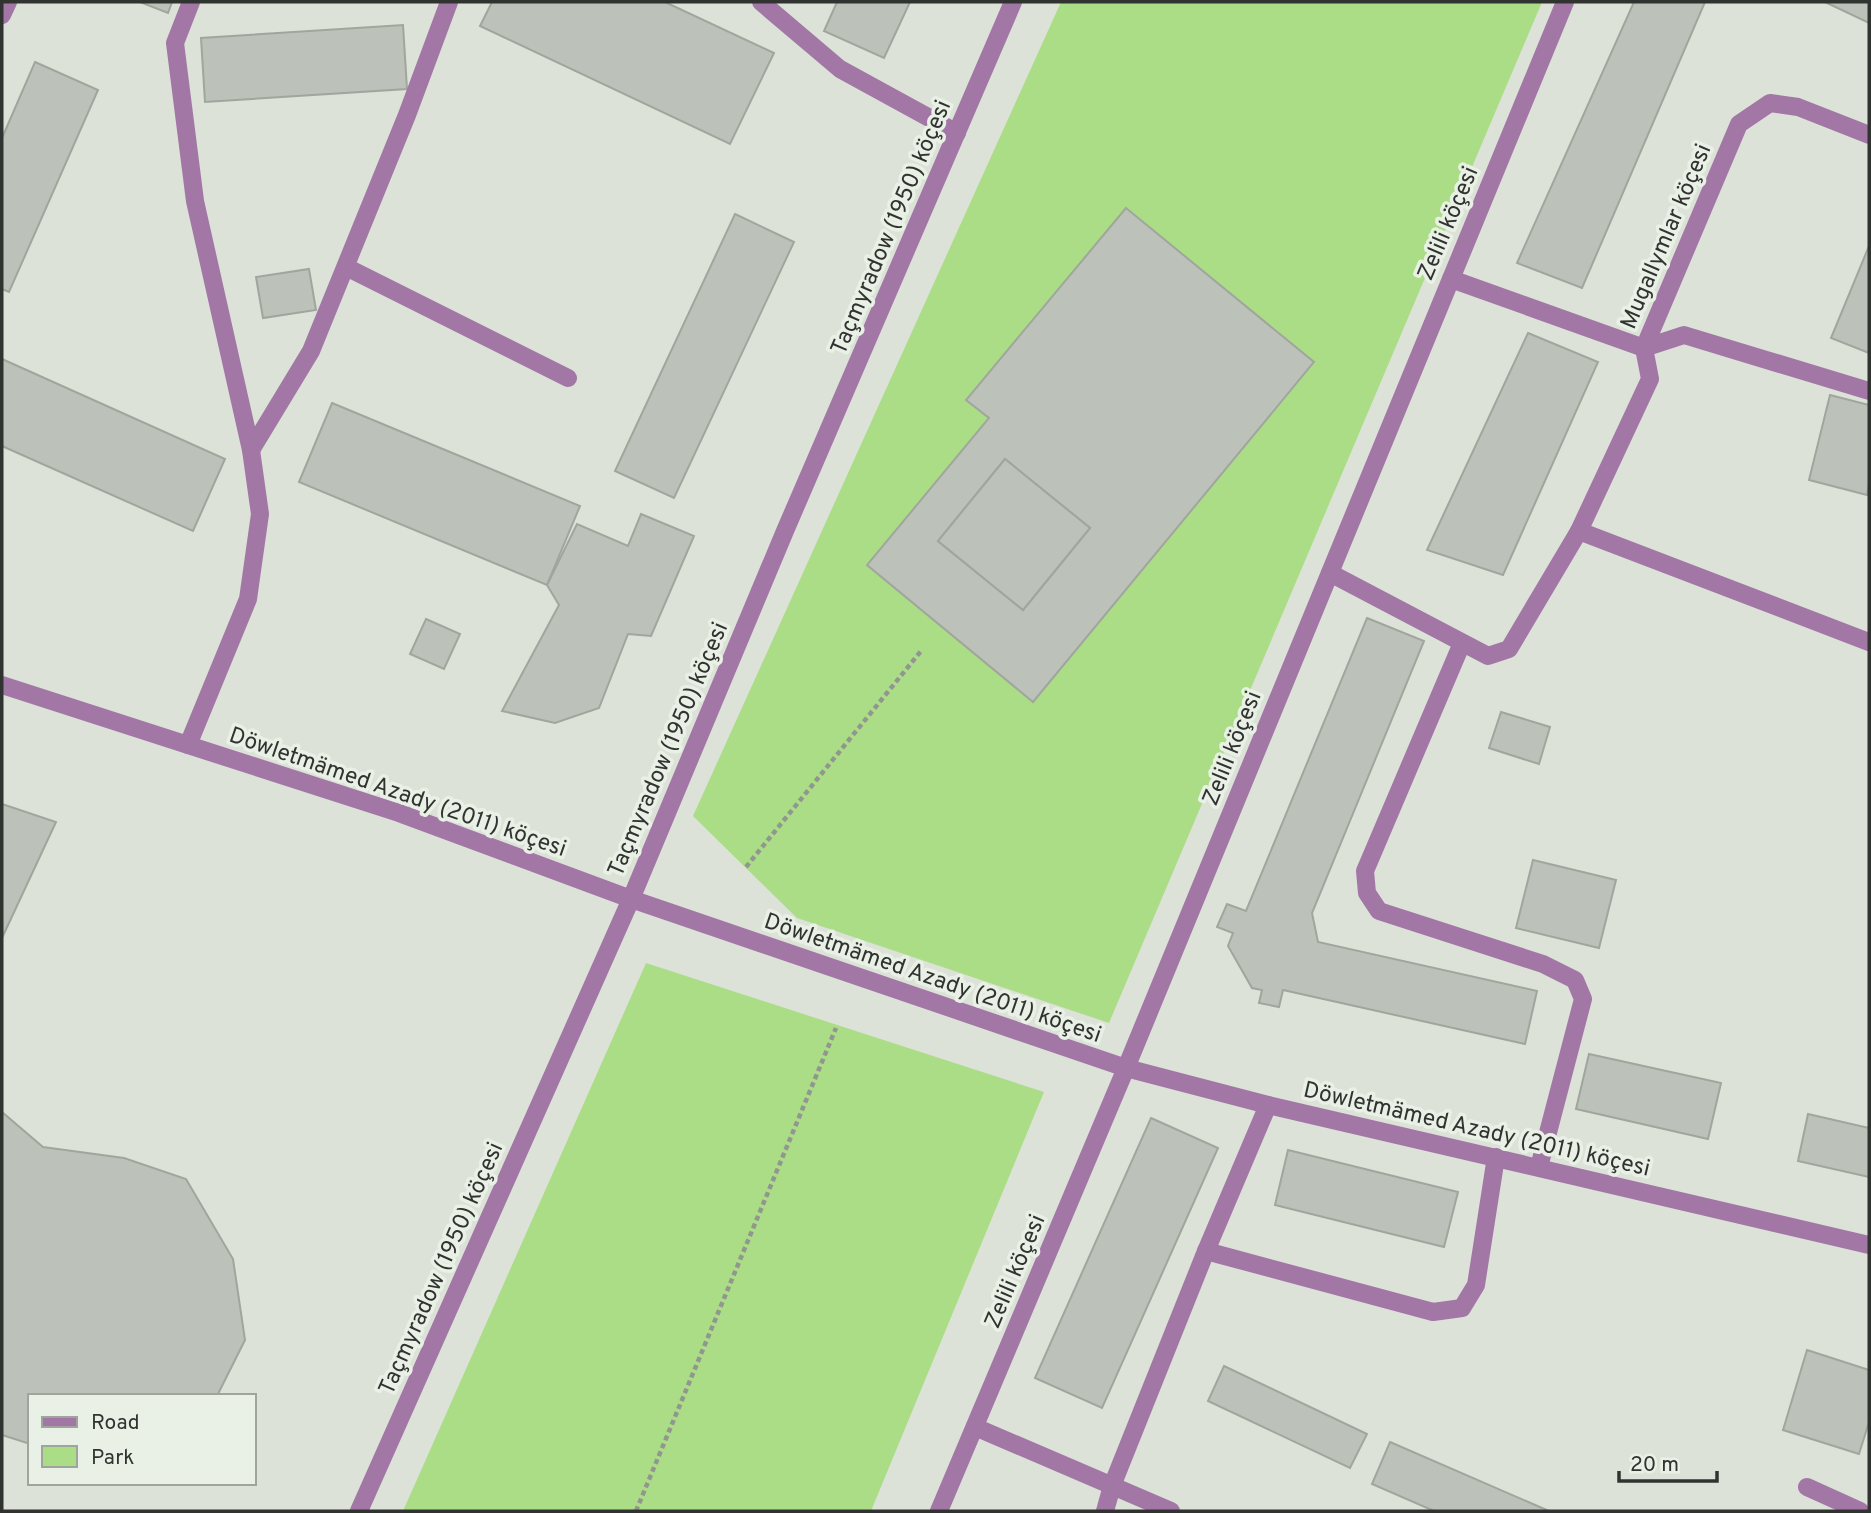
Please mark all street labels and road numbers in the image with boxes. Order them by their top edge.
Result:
street label: Taçmyradow (1950) köçesi [826,96,959,360]
street label: Mugallymlar köçesi [1615,140,1719,334]
street label: Zelili köçesi [1412,163,1486,285]
street label: Taçmyradow (1950) köçesi [603,618,736,882]
street label: Zelili köçesi [1197,687,1269,810]
street label: Döwletmämed Azady (2011) köçesi [225,722,570,865]
street label: Döwletmämed Azady (2011) köçesi [760,908,1105,1051]
street label: Döwletmämed Azady (2011) köçesi [1300,1076,1653,1184]
street label: Taçmyradow (1950) köçesi [373,1138,511,1400]
street label: Zelili köçesi [979,1211,1053,1333]

